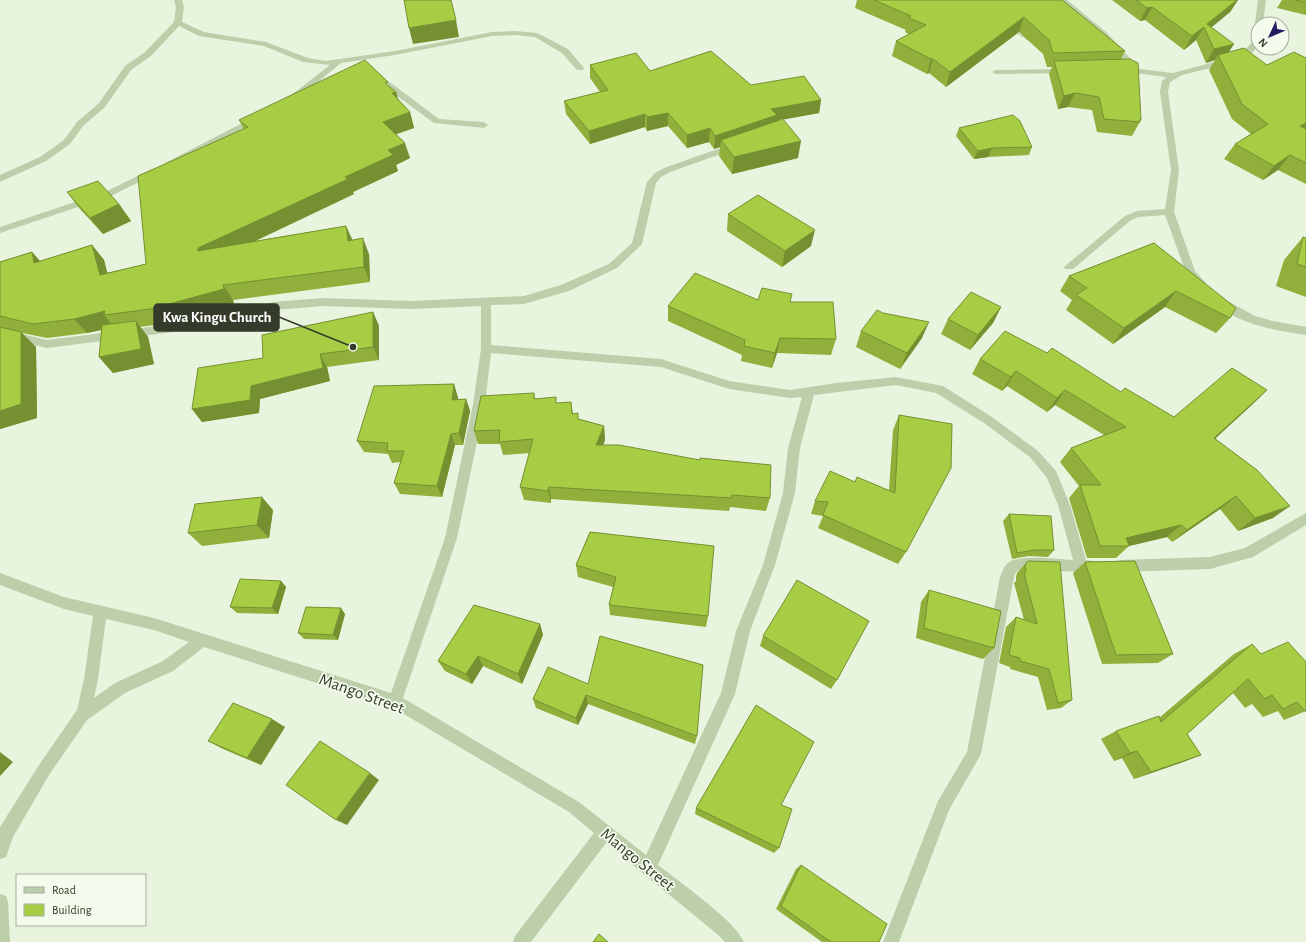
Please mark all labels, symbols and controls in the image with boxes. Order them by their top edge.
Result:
north arrow [1250,16,1290,56]
text: N [1257,36,1270,49]
callout: Kwa Kingu Church [154,304,279,331]
text: Kwa Kingu Church [163,310,271,325]
street label: Mango Street [317,670,407,717]
street label: Mango Street [598,825,678,894]
legend [16,874,146,926]
text: Road [52,884,76,896]
text: Building [52,904,92,916]

